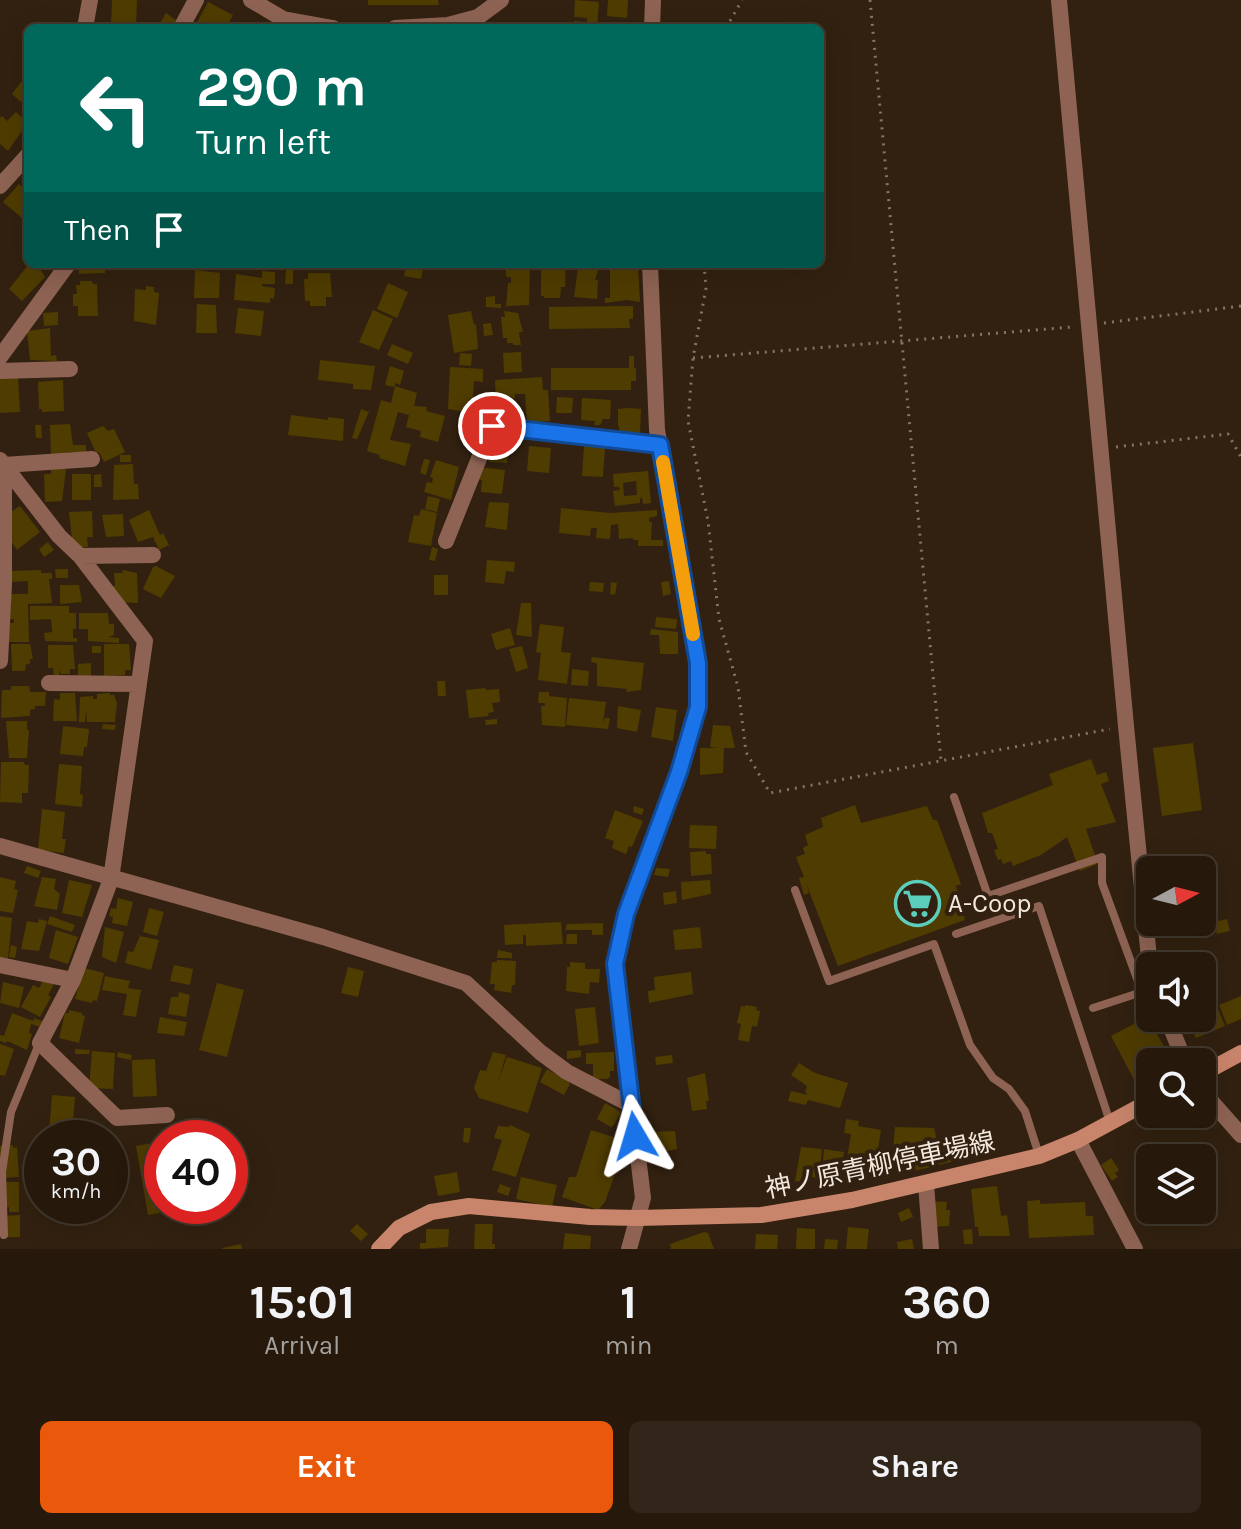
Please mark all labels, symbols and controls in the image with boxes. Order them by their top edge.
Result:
text: 290 m [196,54,367,119]
icon: left [64,56,168,160]
text: Turn left [196,121,331,163]
icon: arrive [147,208,191,252]
text: Then [64,212,131,248]
pin [458,392,526,460]
icon: arrive [470,404,514,448]
north arrow [1136,856,1216,936]
map controls [1136,856,1216,1224]
supermarket icon: A-Coop [893,879,941,927]
place label: A-Coop [948,888,1032,919]
button: sound [1136,952,1216,1032]
button: search [1136,1048,1216,1128]
position arrow [593,1094,677,1178]
speed limit sign: 40 [144,1120,248,1224]
street label: 神ノ原青柳停車場線 [762,1126,998,1204]
text: 30 [51,1138,101,1185]
button: layers [1136,1144,1216,1224]
text: km/h [51,1180,101,1203]
text: 15:01 [250,1274,355,1330]
text: 1 [620,1274,637,1330]
text: 360 [902,1274,991,1330]
text: Arrival [264,1330,340,1361]
text: min [605,1330,652,1361]
text: m [935,1330,959,1361]
button: Exit [40,1421,613,1513]
button: Share [629,1421,1201,1513]

